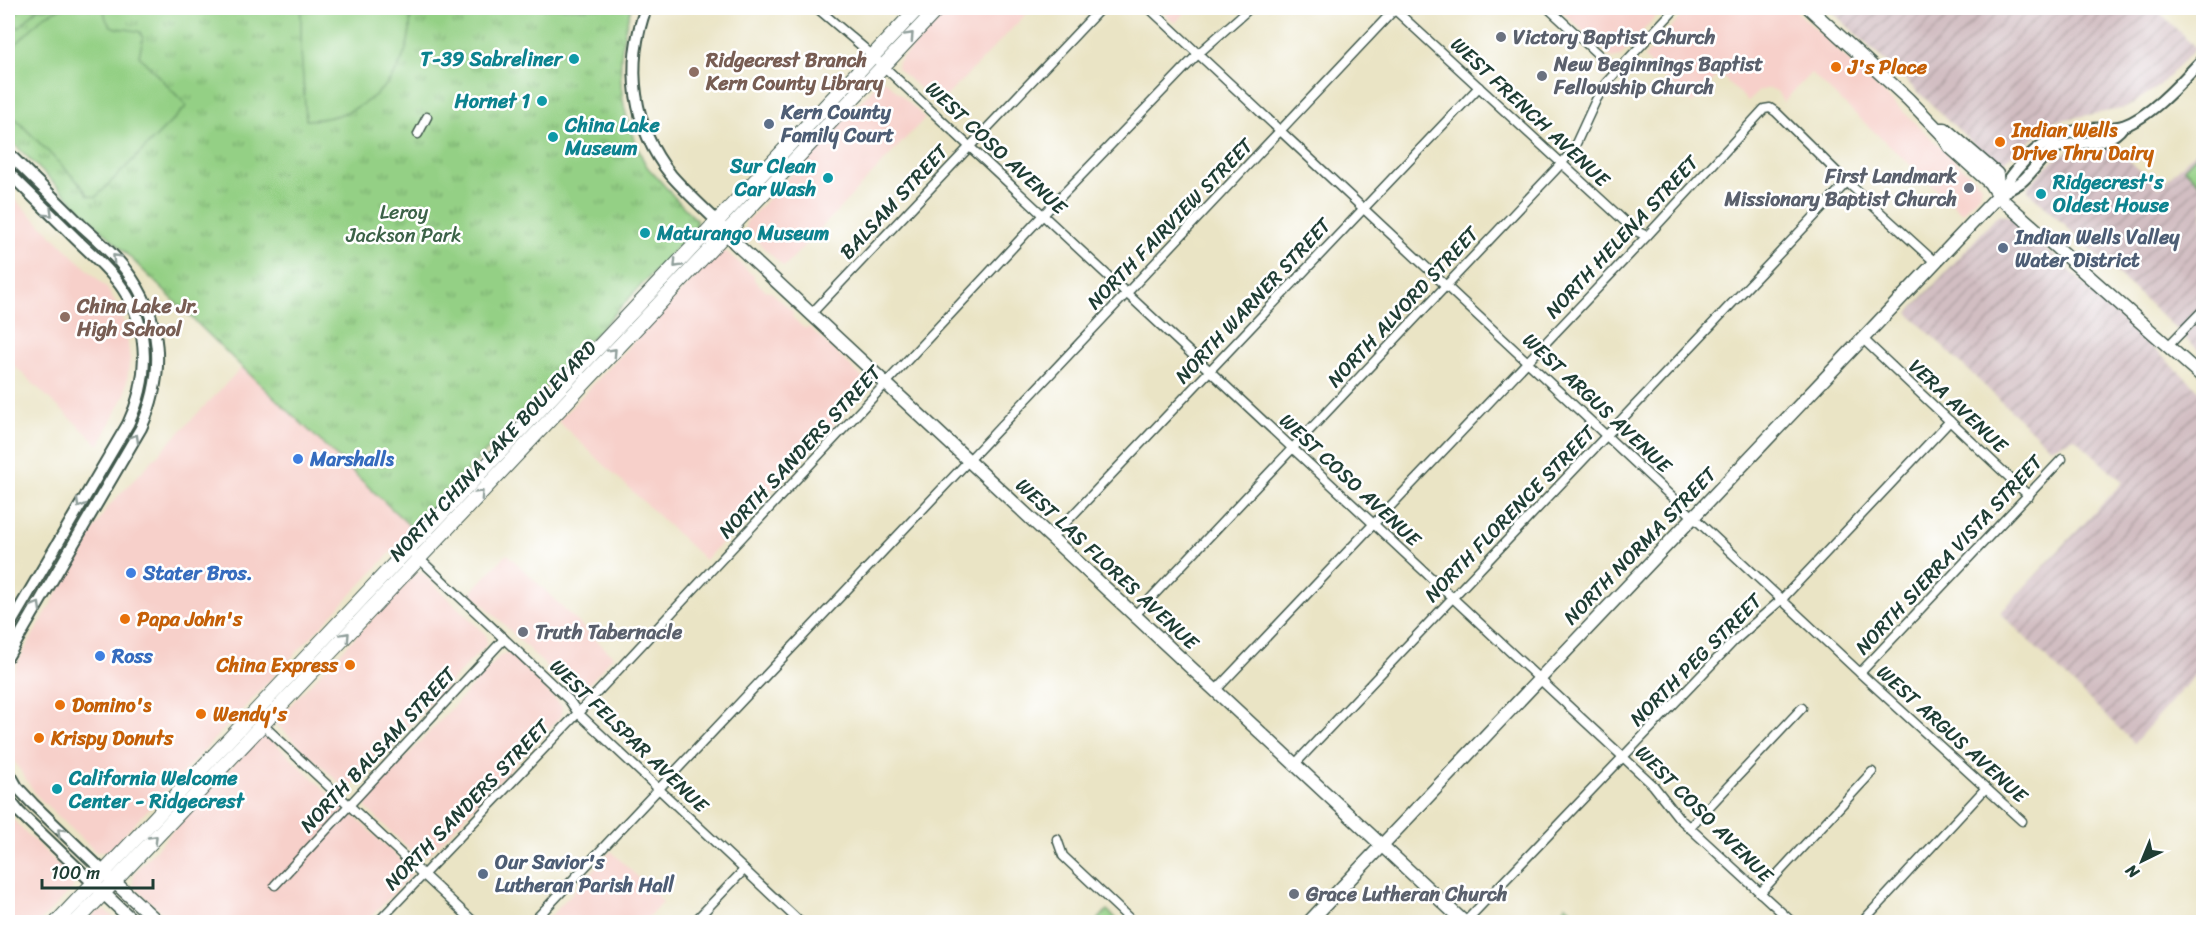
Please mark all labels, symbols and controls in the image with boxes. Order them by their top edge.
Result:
place label: Victory Baptist Church [1513,20,1716,55]
street label: WEST FRENCH AVENUE [1442,28,1619,197]
marker: Victory Baptist Church [1494,30,1508,44]
one-way arrow [903,33,914,44]
place label: T-39 Sabreliner [421,42,564,77]
place label: Ridgecrest Branch Kern County Library [705,43,884,101]
place label: New Beginnings Baptist Fellowship Church [1553,47,1763,105]
place label: J's Place [1847,50,1928,85]
marker: T-39 Sabreliner [567,52,581,66]
marker: J's Place [1829,60,1843,74]
marker: Ridgecrest Branch Kern County Library [687,65,701,79]
marker: New Beginnings Baptist Fellowship Church [1535,69,1549,83]
street label: WEST COSO AVENUE [917,72,1077,225]
place label: Hornet 1 [454,84,530,119]
marker: Hornet 1 [535,94,549,108]
place label: Kern County Family Court [780,95,894,153]
place label: China Lake Museum [564,108,660,166]
place label: Indian Wells Drive Thru Dairy [2011,113,2154,171]
marker: Kern County Family Court [762,117,776,131]
street label: NORTH FAIRVIEW STREET [1078,129,1263,318]
marker: China Lake Museum [546,130,560,144]
street label: BALSAM STREET [831,135,958,268]
marker: Indian Wells Drive Thru Dairy [1993,135,2007,149]
street label: NORTH HELENA STREET [1536,146,1709,327]
place label: Sur Clean Car Wash [729,149,817,207]
place label: First Landmark Missionary Baptist Church [1723,159,1958,217]
place label: Ridgecrest's Oldest House [2052,165,2170,223]
marker: Sur Clean Car Wash [821,171,835,185]
marker: First Landmark Missionary Baptist Church [1962,181,1976,195]
marker: Ridgecrest's Oldest House [2034,187,2048,201]
park label: Leroy Jackson Park [345,195,462,253]
one-way arrow [42,205,53,216]
street label: NORTH WARNER STREET [1166,209,1341,392]
place label: Maturango Museum [656,216,829,251]
street label: NORTH ALVORD STREET [1318,217,1488,396]
place label: Indian Wells Valley Water District [2014,220,2180,278]
marker: Maturango Museum [638,226,652,240]
marker: Indian Wells Valley Water District [1996,241,2010,255]
one-way arrow [112,255,123,266]
one-way arrow [673,258,684,268]
place label: China Lake Jr. High School [76,289,199,347]
marker: China Lake Jr. High School [58,310,72,324]
street label: WEST ARGUS AVENUE [1514,324,1681,483]
street label: NORTH CHINA LAKE BOULEVARD [380,332,606,570]
one-way arrow [606,348,617,359]
street label: VERA AVENUE [1900,350,2017,463]
street label: NORTH SANDERS STREET [710,356,892,547]
street label: WEST COSO AVENUE [1271,404,1431,557]
street label: NORTH FLORENCE STREET [1416,416,1606,611]
one-way arrow [128,433,140,444]
place label: Marshalls [309,442,395,477]
street label: NORTH SIERRA VISTA STREET [1846,446,2053,663]
marker: Marshalls [291,452,305,466]
street label: NORTH NORMA STREET [1555,458,1726,633]
street label: WEST LAS FLORES AVENUE [1007,469,1208,660]
one-way arrow [472,490,483,501]
one-way arrow [76,498,87,508]
place label: Stater Bros. [142,556,253,591]
marker: Stater Bros. [124,566,138,580]
street label: NORTH PEG STREET [1621,584,1772,735]
one-way arrow [29,602,41,612]
place label: Papa John's [137,602,243,637]
marker: Papa John's [118,612,132,626]
place label: Truth Tabernacle [535,615,683,650]
marker: Truth Tabernacle [516,625,530,639]
one-way arrow [339,632,350,643]
place label: Ross [111,639,153,674]
place label: China Express [215,648,339,683]
marker: Ross [93,649,107,663]
street label: WEST FELSPAR AVENUE [541,650,718,823]
street label: WEST ARGUS AVENUE [1868,656,2037,813]
street label: NORTH BALSAM STREET [291,658,466,841]
marker: China Express [343,658,357,672]
place label: Domino's [72,688,152,723]
place label: Wendy's [213,697,288,732]
marker: Domino's [53,698,67,712]
marker: Wendy's [194,707,208,721]
street label: NORTH SANDERS STREET [375,710,560,899]
place label: Krispy Donuts [50,721,174,756]
marker: Krispy Donuts [32,731,46,745]
street label: WEST COSO AVENUE [1627,737,1783,893]
place label: California Welcome Center - Ridgecrest [68,761,246,819]
marker: California Welcome Center - Ridgecrest [50,782,64,796]
one-way arrow [57,828,67,839]
north arrow [2112,831,2172,891]
one-way arrow [147,835,158,846]
place label: Our Savior's Lutheran Parish Hall [495,845,675,903]
scale bar [42,852,153,890]
text: 100 m [51,857,100,889]
text: N [2118,857,2147,887]
marker: Our Savior's Lutheran Parish Hall [476,867,490,881]
place label: Grace Lutheran Church [1305,877,1508,912]
marker: Grace Lutheran Church [1287,887,1301,901]

